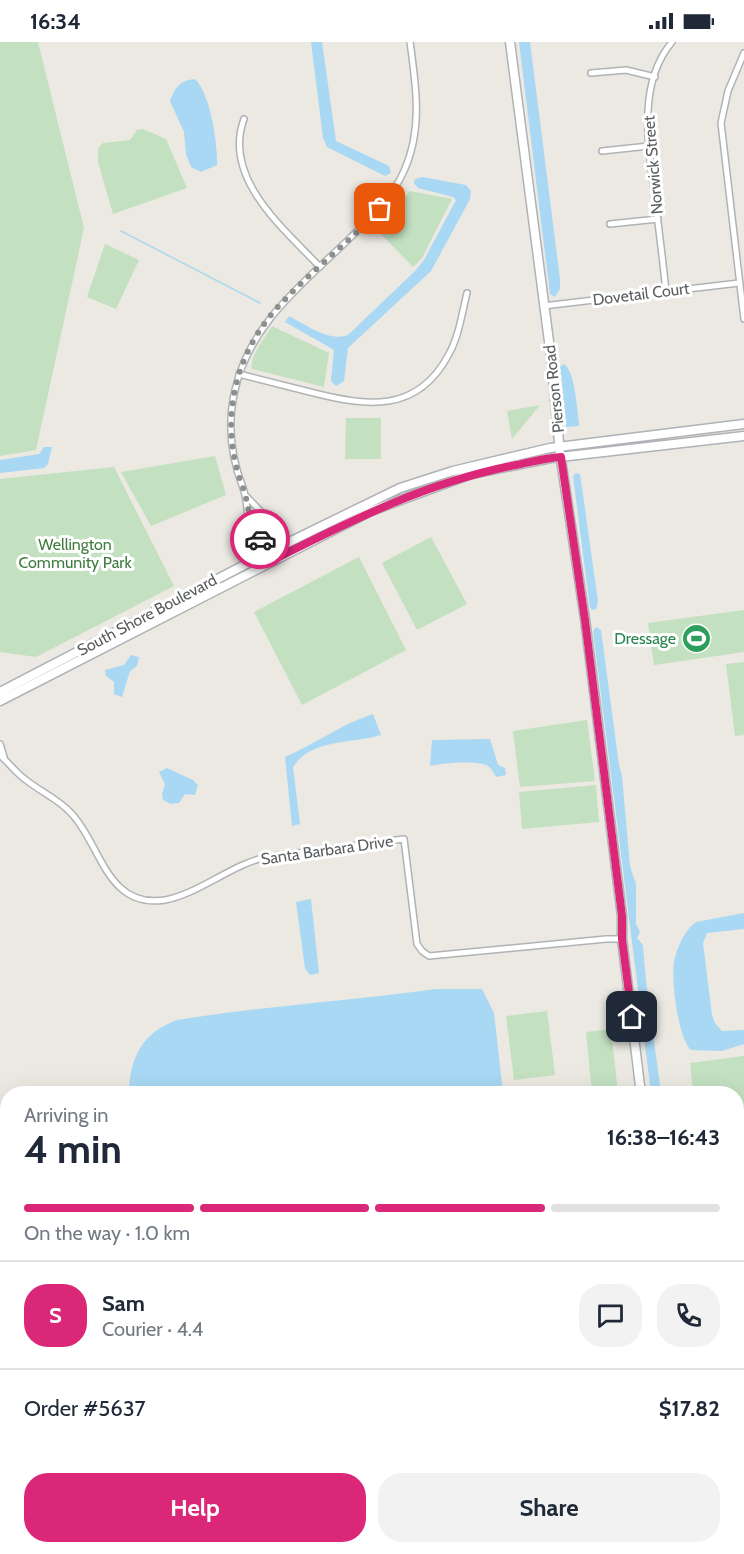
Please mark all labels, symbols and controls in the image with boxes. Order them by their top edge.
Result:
text: 16:34 [30,8,81,35]
street label: Norwick Street [639,114,667,215]
pin [354,183,405,234]
icon: bag [363,192,396,225]
street label: Dovetail Court [592,279,691,309]
street label: Pierson Road [540,344,568,434]
courier [230,509,290,569]
icon: car [244,523,277,556]
park label: Wellington Community Park [18,535,132,572]
street label: South Shore Boulevard [74,570,220,660]
sports icon: Dressage [681,622,713,654]
place label: Dressage [614,629,676,648]
street label: Santa Barbara Drive [260,831,394,869]
pin [606,991,657,1042]
icon: home [615,1000,648,1033]
text: Arriving in [24,1103,108,1127]
text: 16:38–16:43 [607,1124,720,1151]
text: 4 min [24,1125,122,1173]
text: On the way · 1.0 km [24,1221,190,1245]
button: chat [579,1284,642,1347]
button: phone [657,1284,720,1347]
text: Sam [102,1290,145,1317]
text: S [49,1302,62,1329]
text: Courier · 4.4 [102,1317,203,1341]
text: Order #5637 [24,1395,146,1422]
text: $17.82 [659,1395,720,1422]
button: Help [24,1473,366,1542]
button: Share [378,1473,720,1542]

